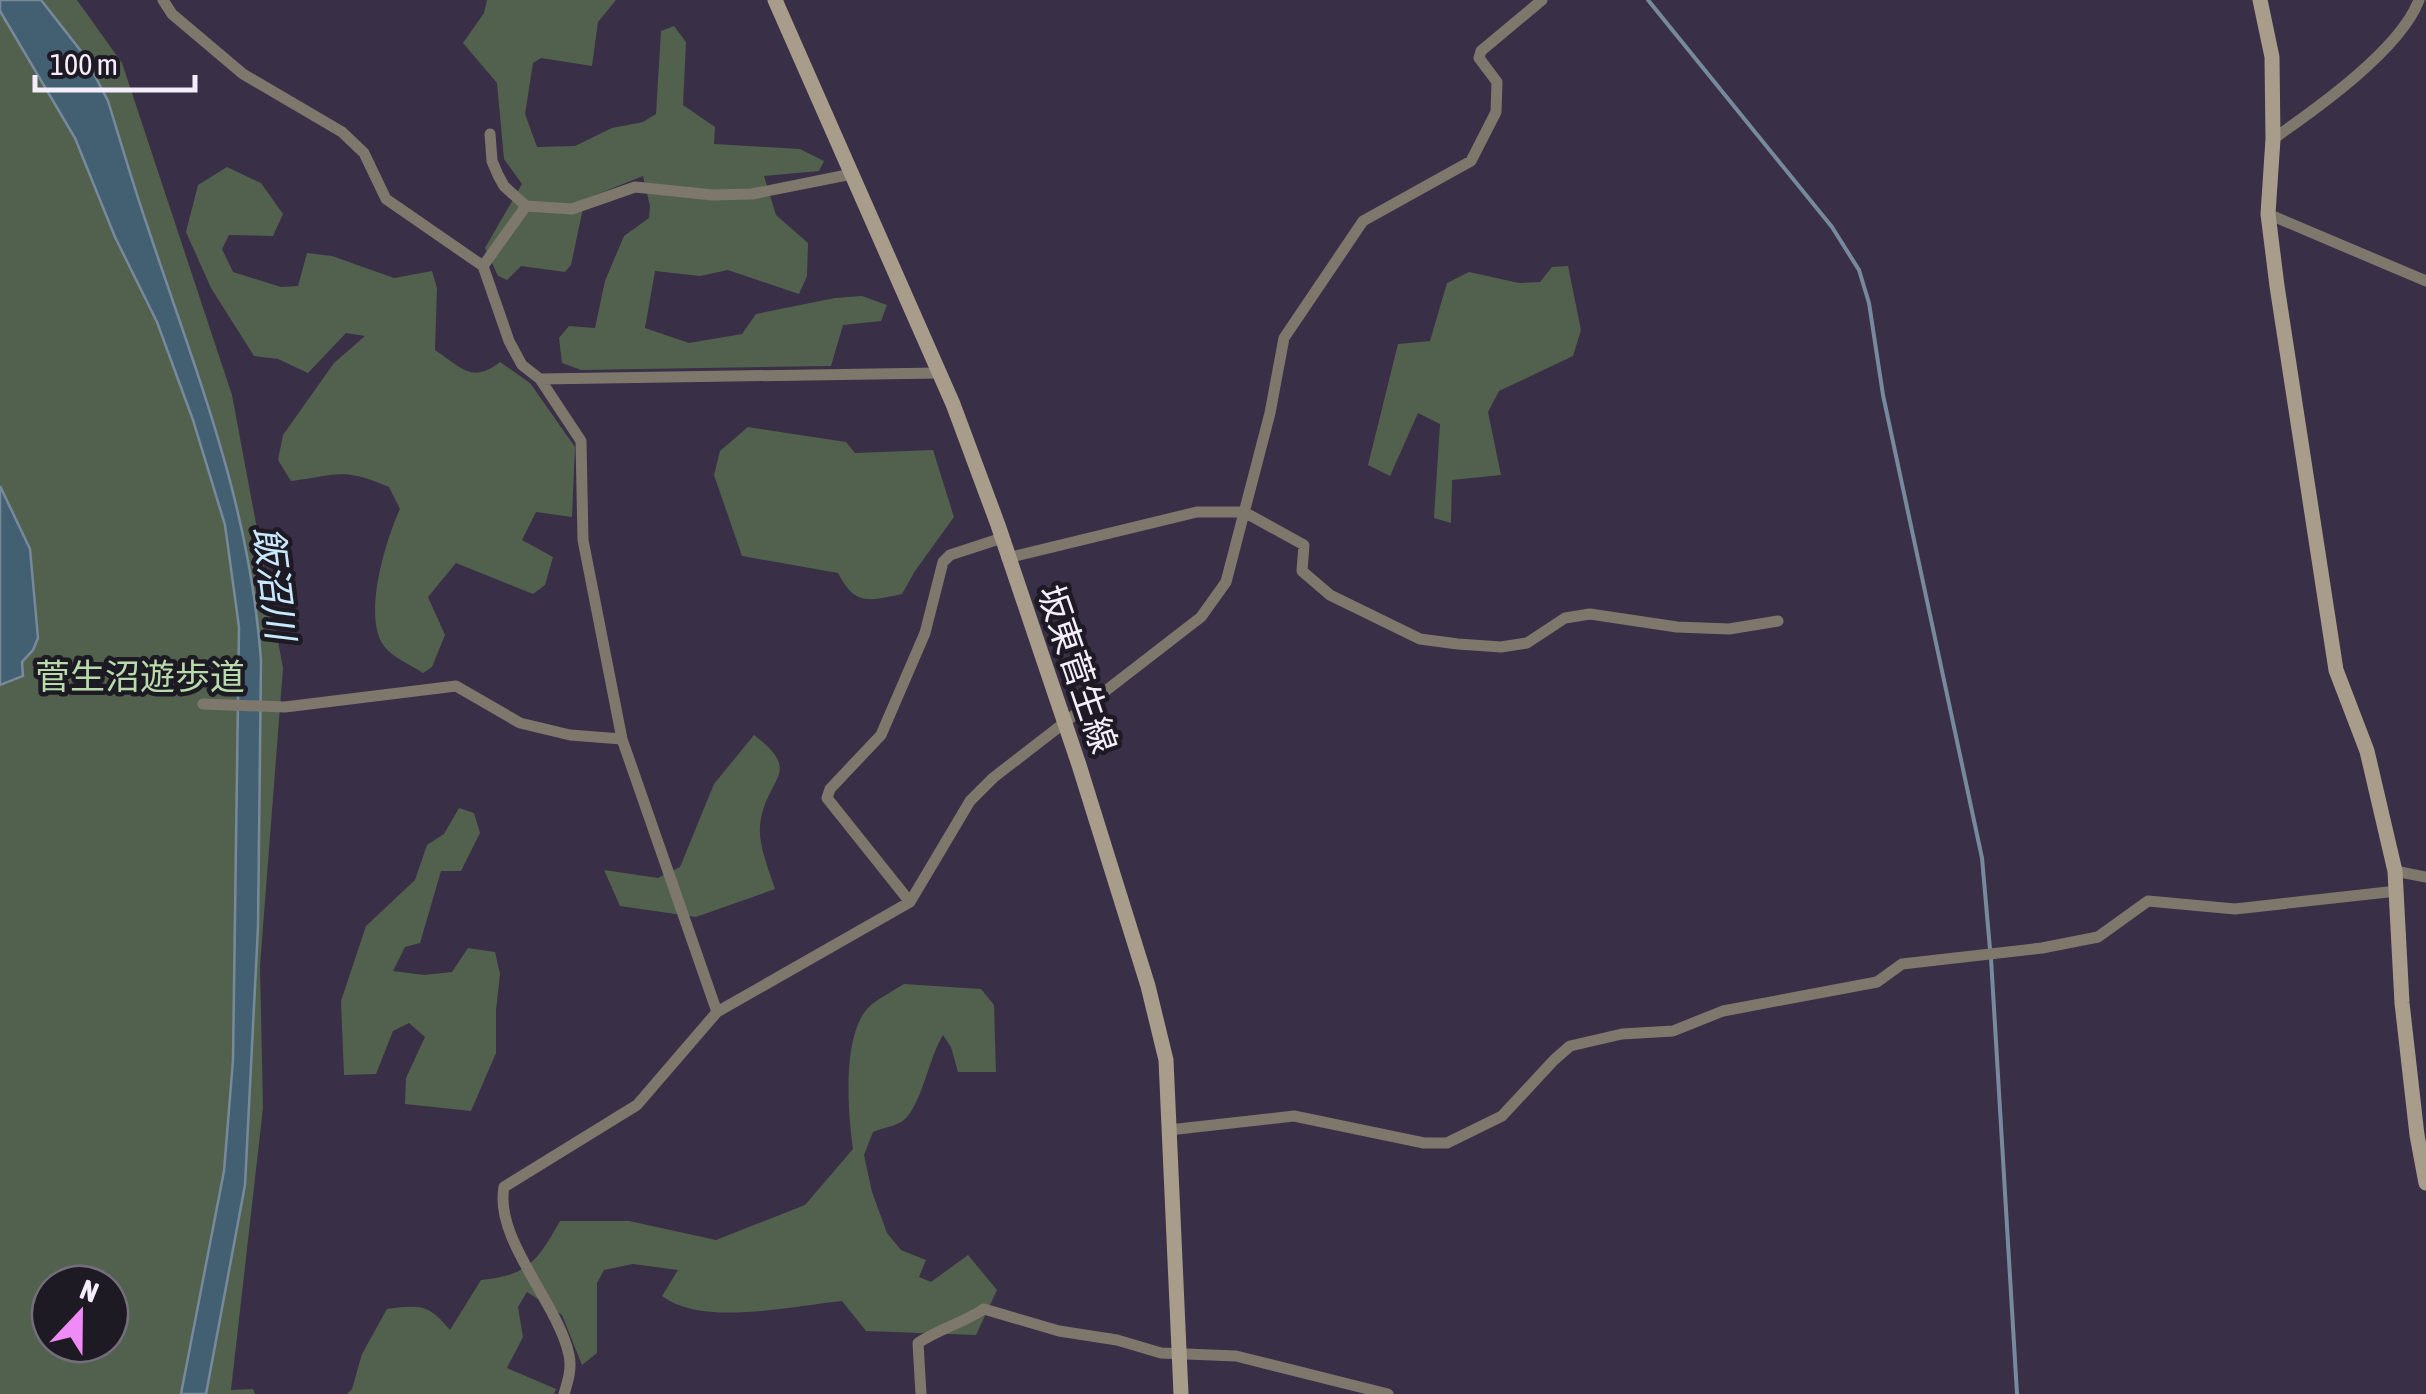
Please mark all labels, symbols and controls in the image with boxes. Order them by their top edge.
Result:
scale bar [35,30,195,92]
text: 100 m [50,47,118,81]
water label: 飯沼川 [246,524,303,646]
street label: 坂東菅生線 [1031,579,1125,758]
park label: 菅生沼遊歩道 [35,656,245,696]
north arrow [30,1264,130,1364]
text: N [76,1273,103,1309]

